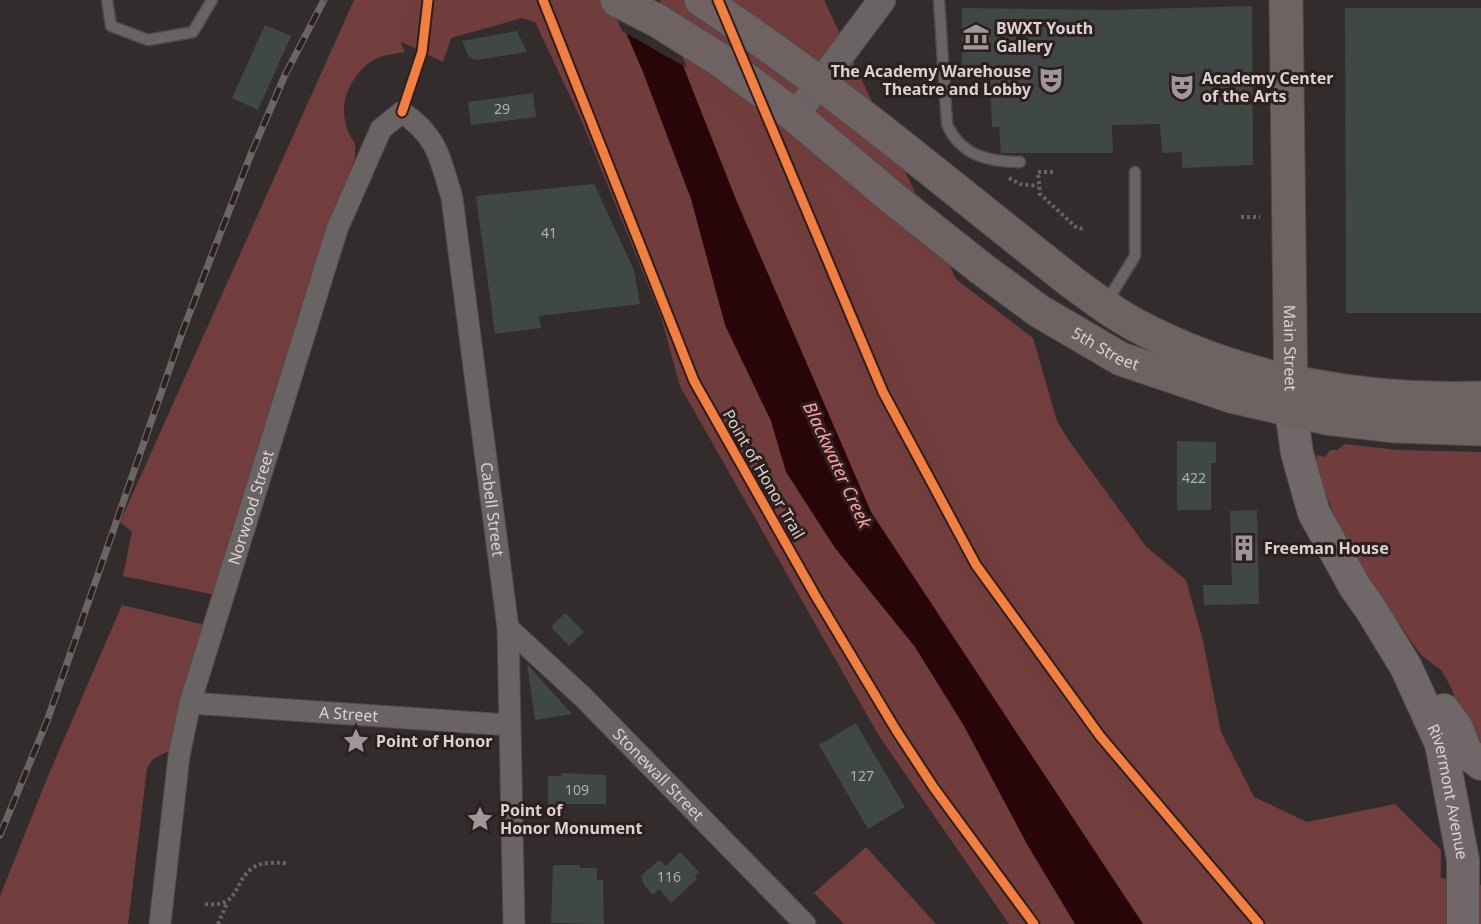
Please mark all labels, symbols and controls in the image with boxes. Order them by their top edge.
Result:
place label: BWXT Youth Gallery [996,17,1093,57]
museum icon: BWXT Youth Gallery [961,22,991,52]
place label: The Academy Warehouse Theatre and Lobby [831,60,1032,100]
theatre icon: The Academy Warehouse Theatre and Lobby [1036,65,1066,95]
place label: Academy Center of the Arts [1202,67,1333,107]
theatre icon: Academy Center of the Arts [1167,72,1197,102]
house number: 29 [494,99,510,118]
house number: 41 [541,223,557,242]
street label: Main Street [1279,305,1302,392]
street label: 5th Street [1068,322,1142,375]
water label: Blackwater Creek [798,397,878,533]
street label: Point of Honor Trail [718,405,810,543]
street label: Norwood Street [223,447,279,568]
street label: Cabell Street [475,461,510,558]
house number: 422 [1182,468,1206,487]
building icon: Freeman House [1229,533,1259,563]
place label: Freeman House [1264,537,1389,559]
street label: A Street [318,701,379,727]
street label: Rivermont Avenue [1422,720,1474,861]
street label: Stonewall Street [608,723,709,826]
place icon: Point of Honor [341,726,371,756]
place label: Point of Honor [376,730,492,752]
house number: 127 [850,766,874,785]
house number: 109 [565,780,589,799]
place label: Point of Honor Monument [500,799,642,839]
place icon: Point of Honor Monument [465,804,495,834]
house number: 116 [657,867,681,886]

